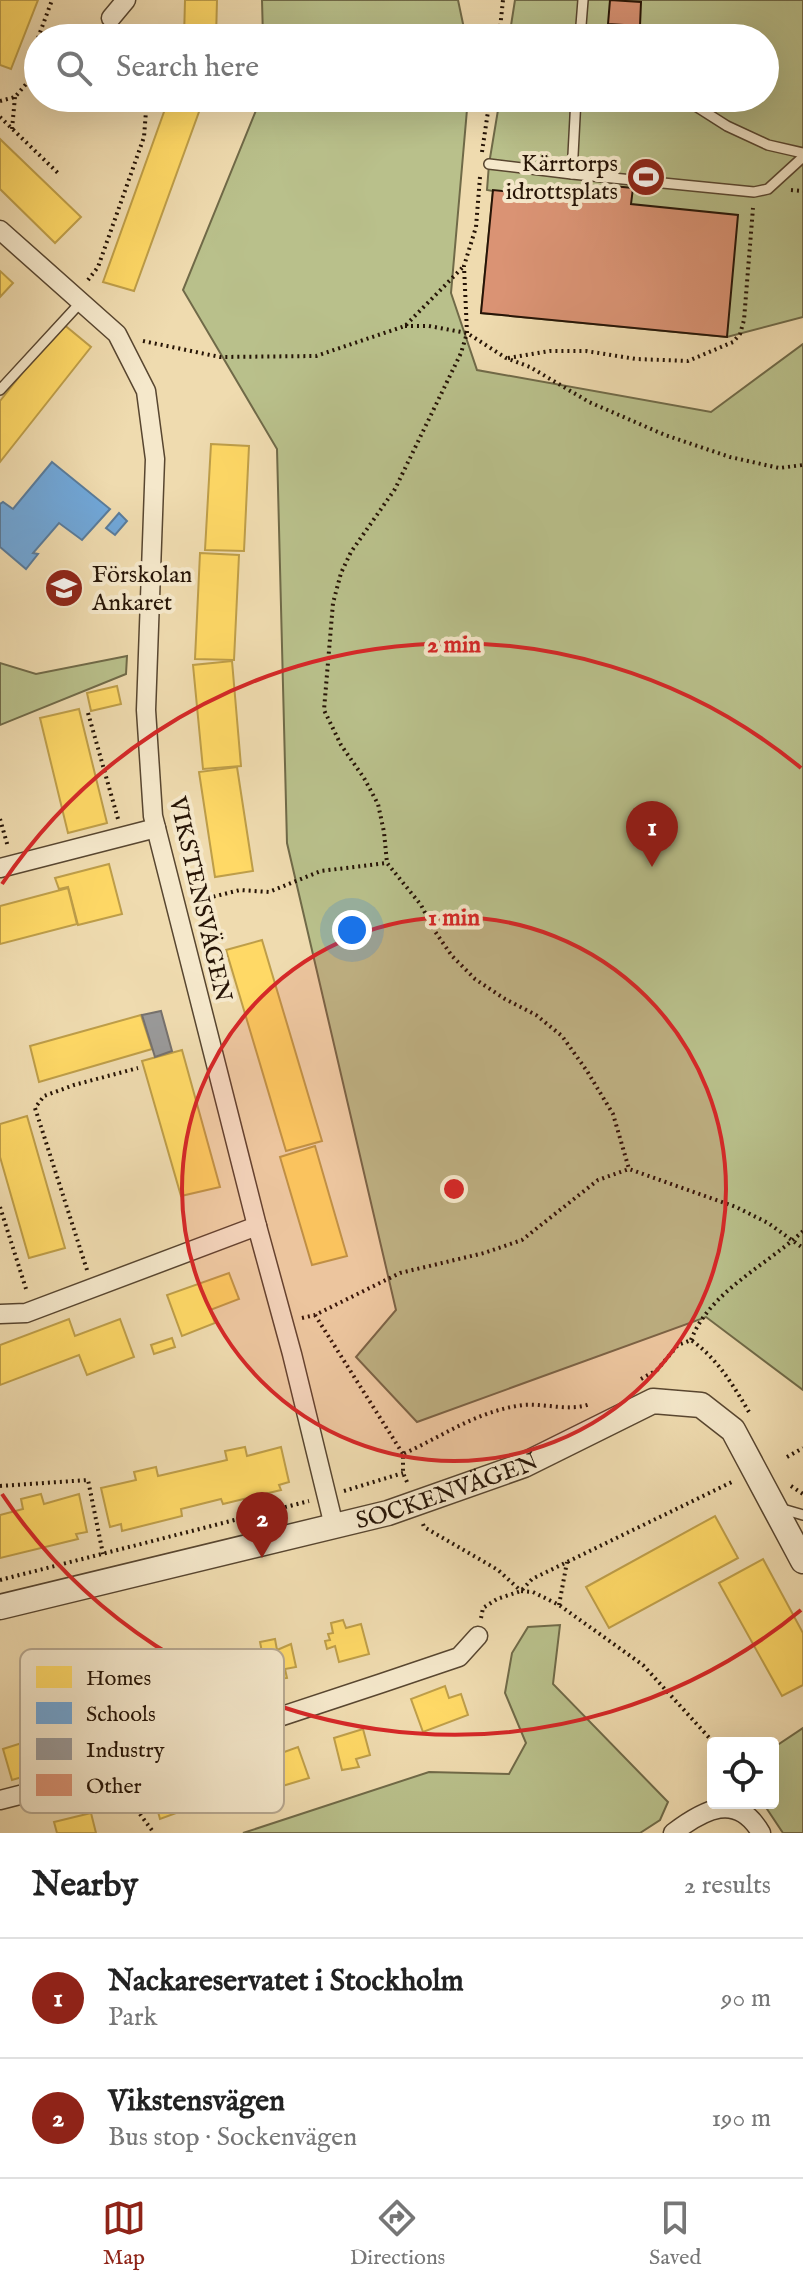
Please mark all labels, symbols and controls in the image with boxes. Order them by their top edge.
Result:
search box [24,24,779,112]
icon: search [52,46,96,90]
text: Search here [116,49,259,87]
place label: Kärrtorps idrottsplats [506,149,618,208]
sports icon: Kärrtorps idrottsplats [625,156,667,198]
place label: Förskolan Ankaret [91,560,193,619]
school or university icon: Förskolan Ankaret [43,567,85,609]
text: 2 min [427,630,481,661]
street label: VIKSTENSVÄGEN [161,793,238,1005]
pin: 1 [626,801,678,867]
text: 1 min [428,903,480,934]
your location [332,910,372,950]
centre of rings [440,1175,468,1203]
street label: SOCKENVÄGEN [353,1446,544,1537]
pin: 2 [236,1492,288,1558]
legend [20,1649,284,1813]
text: Homes [86,1665,151,1693]
text: Schools [86,1701,156,1729]
text: Industry [86,1737,165,1765]
map controls [707,1737,779,1809]
button: locate [707,1737,779,1809]
text: Other [86,1773,142,1801]
text: Nearby [32,1864,138,1907]
text: 2 results [684,1869,771,1902]
text: Nackareservatet i Stockholm [108,1963,464,2001]
text: 1 [53,1982,63,2015]
text: 90 m [721,1982,771,2015]
text: Park [108,2001,157,2034]
text: Vikstensvägen [108,2083,285,2121]
text: 2 [52,2102,64,2135]
text: 190 m [711,2102,771,2135]
text: Bus stop · Sockenvägen [108,2121,357,2154]
tab: Map [102,2196,146,2272]
tab: Directions [350,2196,445,2272]
tab: Saved [649,2196,701,2272]

